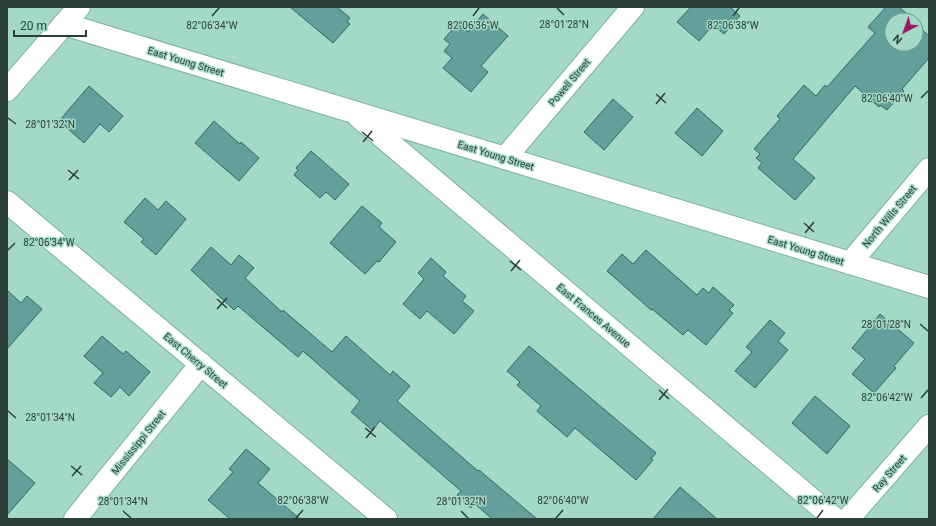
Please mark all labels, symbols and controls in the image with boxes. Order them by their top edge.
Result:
scale bar [14,12,86,38]
north arrow [884,12,924,52]
text: 20 m [20,19,47,33]
text: 28°01'28"N [539,19,589,30]
text: 82°06'34"W [186,20,238,31]
text: 82°06'36"W [447,20,499,31]
text: 82°06'38"W [707,20,759,31]
text: N [890,32,905,47]
street label: East Young Street [146,45,225,78]
street label: Powell Street [546,56,592,108]
text: 82°06'40"W [861,93,913,104]
text: 28°01'32"N [25,119,75,130]
street label: East Young Street [456,139,535,172]
street label: North Wills Street [860,183,919,250]
street label: East Young Street [766,234,845,267]
text: 82°06'34"W [23,237,75,248]
street label: East Frances Avenue [555,281,633,349]
text: 28°01'28"N [861,319,911,330]
street label: East Cherry Street [162,331,230,390]
text: 82°06'42"W [861,392,913,403]
street label: Mississippi Street [109,408,168,477]
text: 28°01'34"N [25,412,75,423]
street label: Ray Street [870,453,908,494]
text: 82°06'38"W [277,495,329,506]
text: 82°06'40"W [537,495,589,506]
text: 82°06'42"W [797,495,849,506]
text: 28°01'34"N [98,496,148,507]
text: 28°01'32"N [436,496,486,507]

